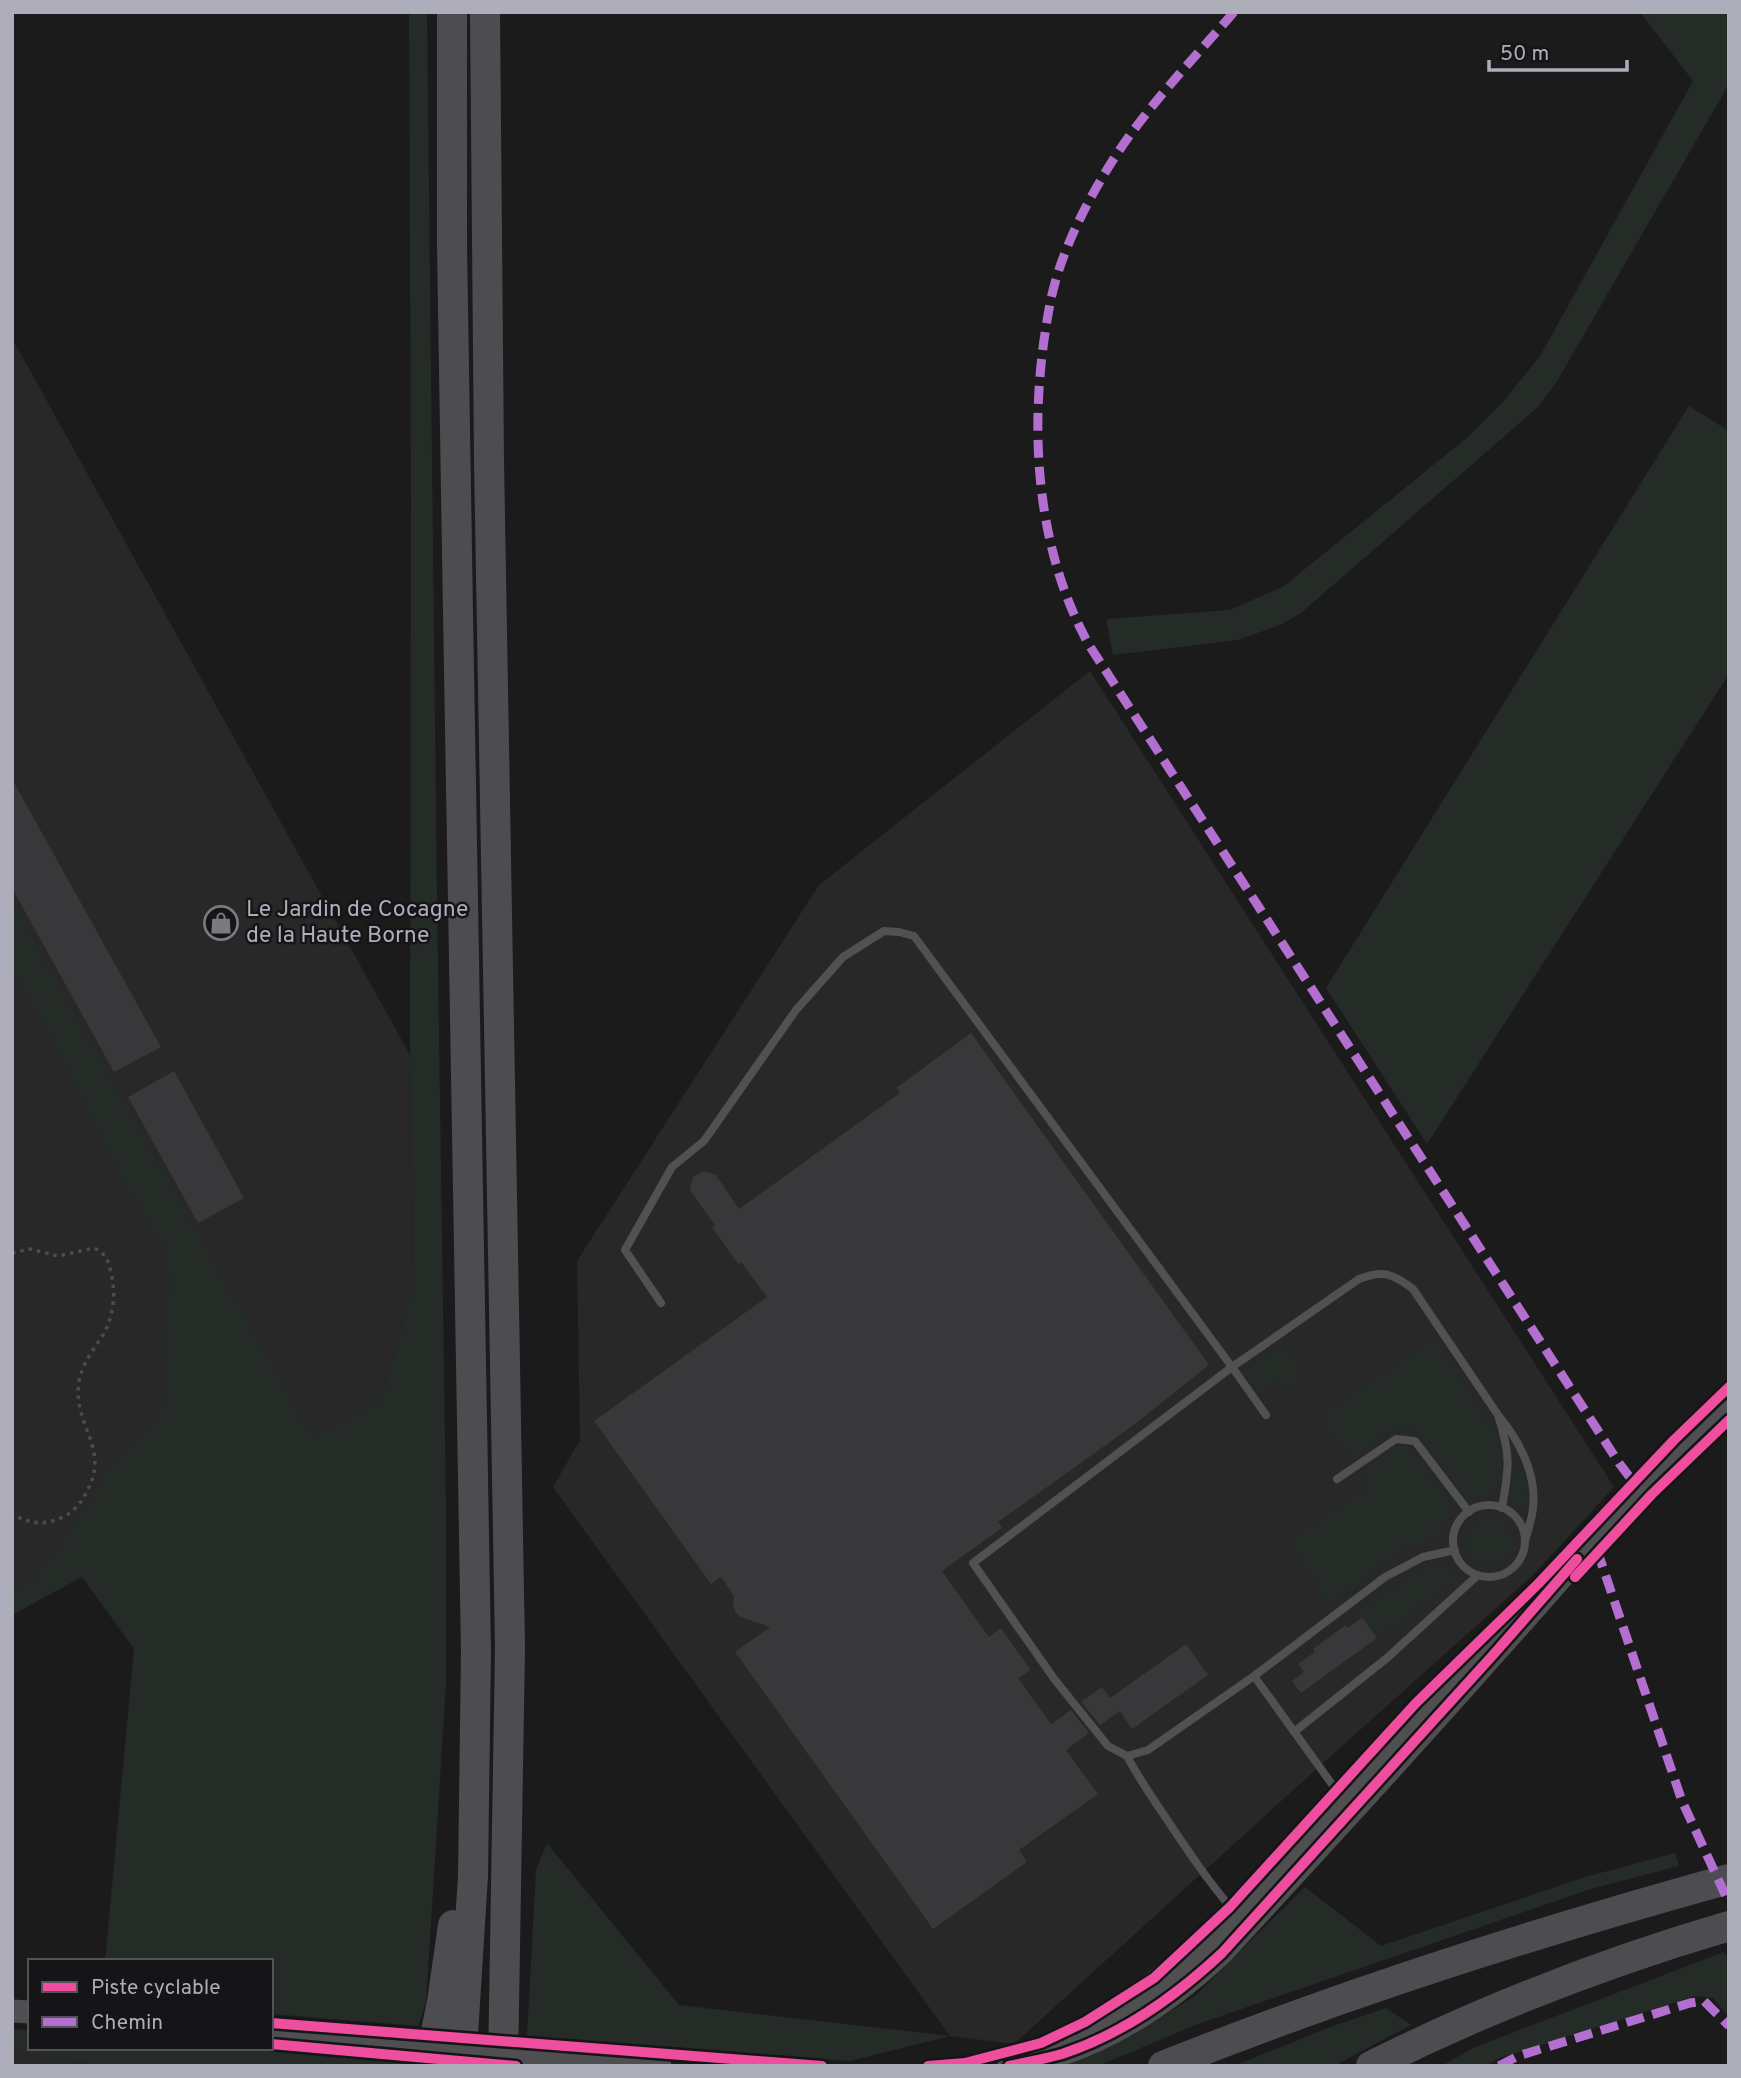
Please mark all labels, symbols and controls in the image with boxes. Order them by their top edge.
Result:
scale bar [1489,28,1627,72]
text: 50 m [1500,41,1549,68]
place label: Le Jardin de Cocagne de la Haute Borne [246,896,468,951]
shop icon: Le Jardin de Cocagne de la Haute Borne [202,904,240,942]
legend [28,1959,273,2050]
text: Piste cyclable [91,1975,221,2002]
text: Chemin [91,2010,163,2037]

